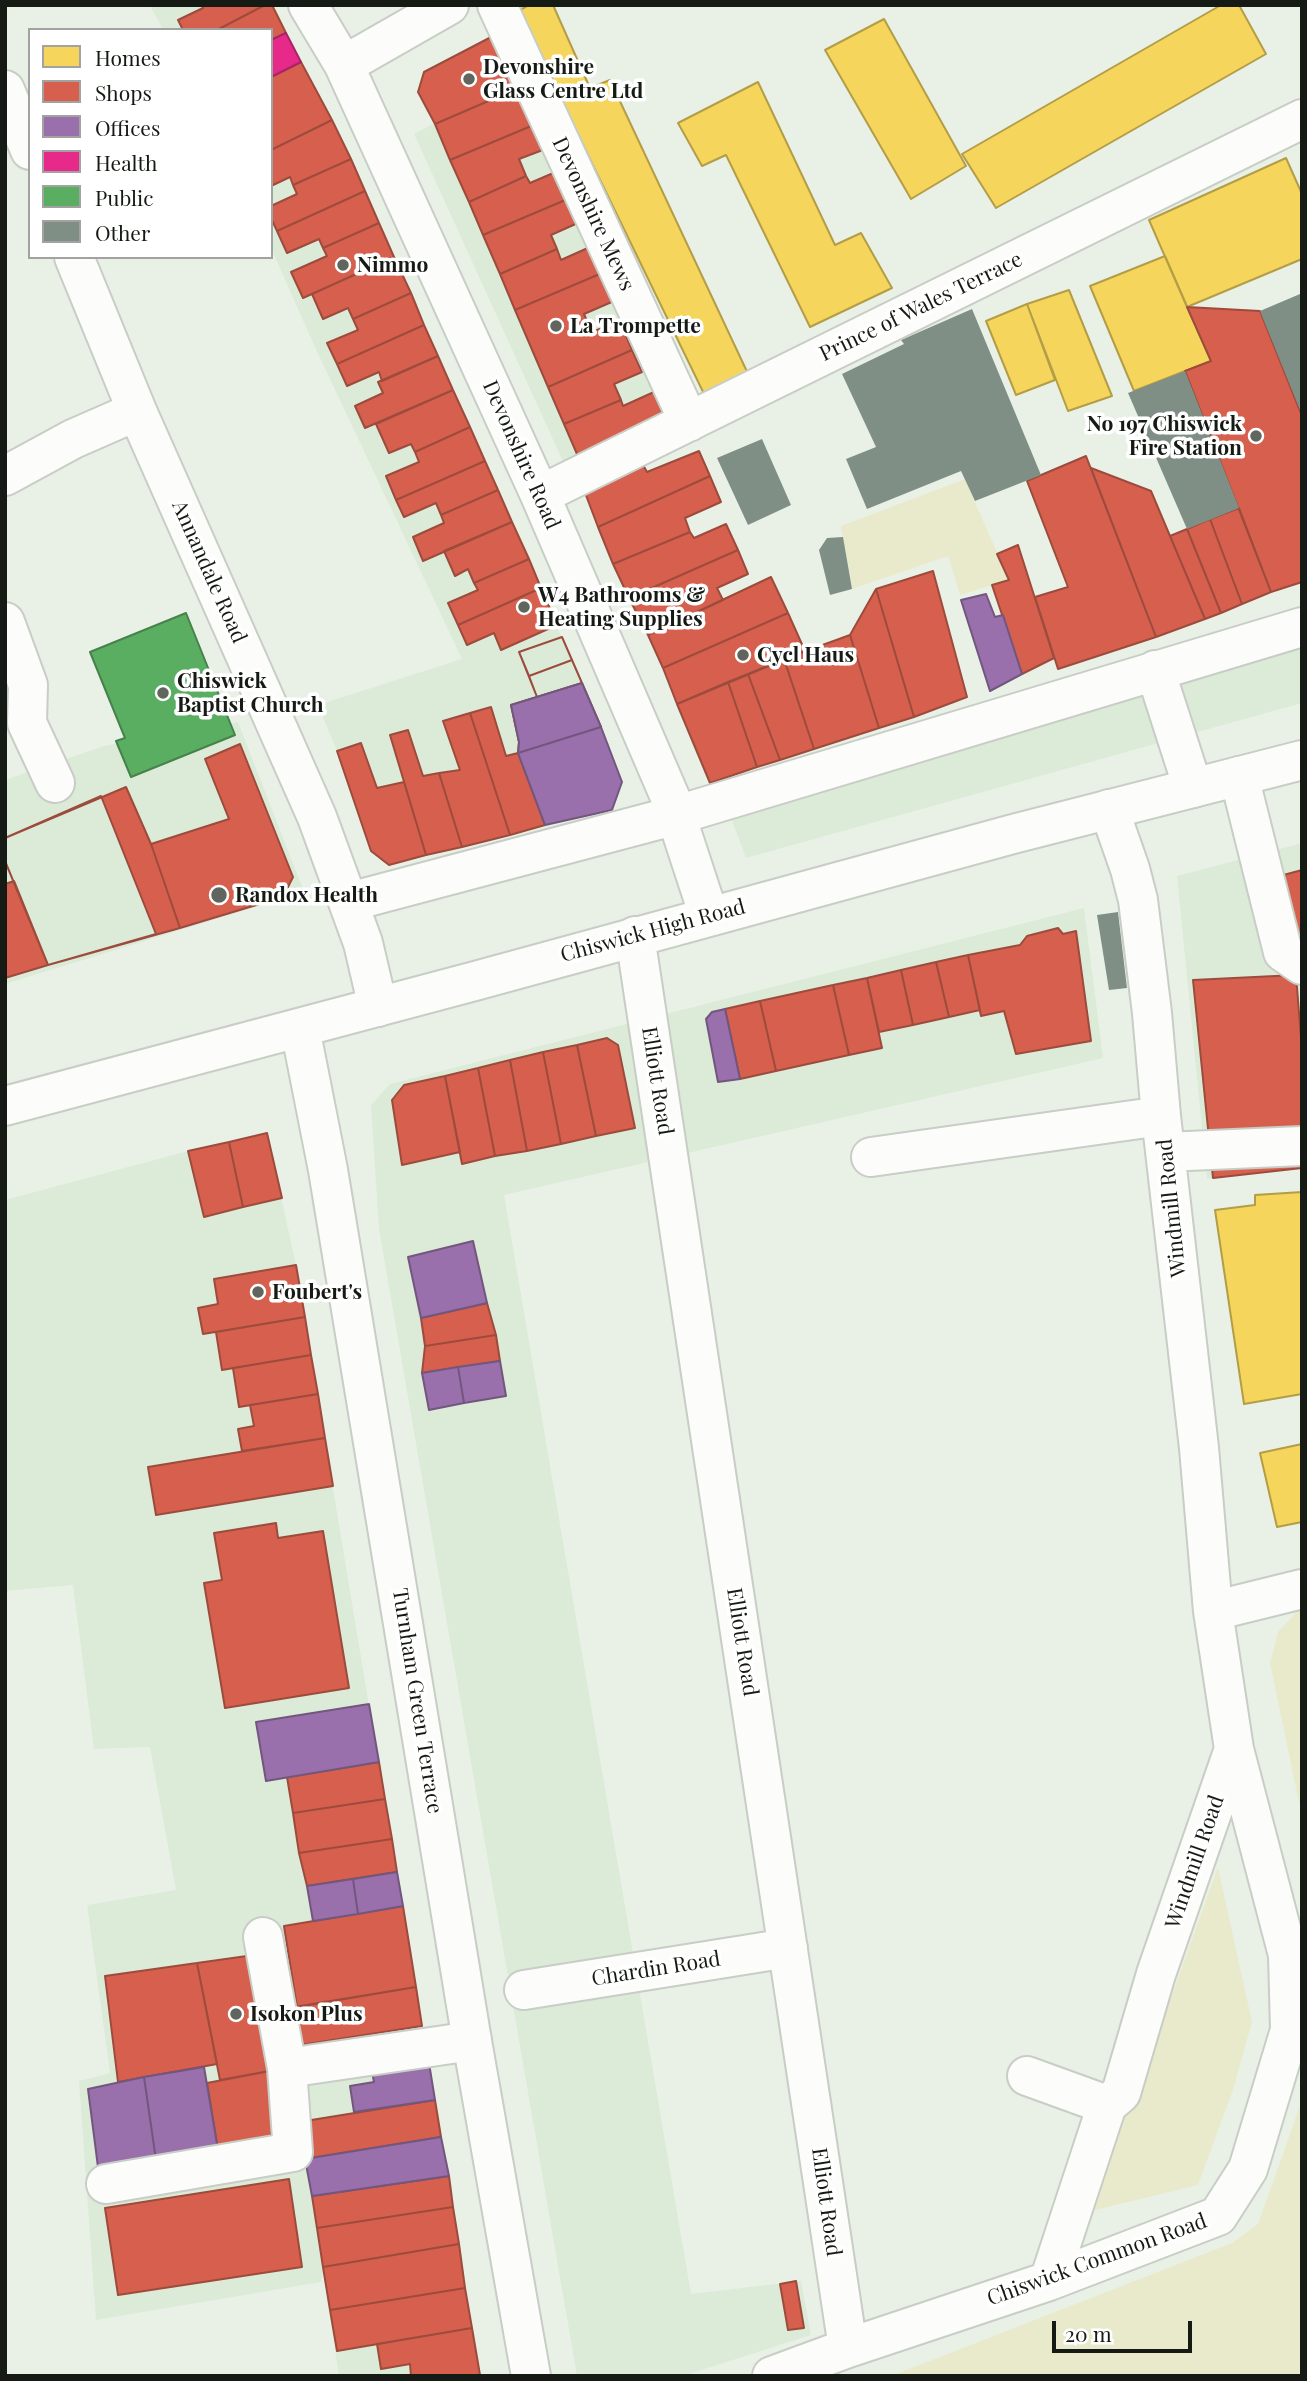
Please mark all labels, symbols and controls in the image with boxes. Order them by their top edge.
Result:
legend [28,28,273,259]
text: Homes [95,43,161,71]
place label: Devonshire Glass Centre Ltd [483,54,643,104]
marker: Devonshire Glass Centre Ltd [461,71,477,87]
text: Shops [95,78,152,106]
text: Offices [95,113,160,141]
street label: Devonshire Mews [546,133,640,295]
text: Health [95,148,157,176]
text: Public [95,183,153,211]
text: Other [95,218,150,246]
street label: Prince of Wales Terrace [816,247,1026,367]
place label: Nimmo [357,252,428,278]
marker: Nimmo [335,257,351,273]
place label: La Trompette [570,313,701,339]
marker: La Trompette [548,318,564,334]
street label: Devonshire Road [477,377,565,533]
place label: No 197 Chiswick Fire Station [1087,411,1242,461]
marker: No 197 Chiswick Fire Station [1248,428,1264,444]
street label: Annandale Road [166,497,252,647]
place label: W4 Bathrooms & Heating Supplies [538,582,705,632]
marker: W4 Bathrooms & Heating Supplies [516,599,532,615]
place label: Cycl Haus [757,642,854,668]
marker: Cycl Haus [735,647,751,663]
place label: Chiswick Baptist Church [177,668,324,718]
marker: Chiswick Baptist Church [155,685,171,701]
place label: Randox Health [235,882,378,908]
marker: Randox Health [209,885,229,905]
street label: Chiswick High Road [558,894,748,968]
street label: Elliott Road [636,1025,678,1137]
street label: Windmill Road [1152,1137,1192,1279]
place label: Foubert's [272,1279,362,1305]
marker: Foubert's [250,1284,266,1300]
street label: Elliott Road [721,1586,763,1698]
street label: Turnham Green Terrace [387,1587,447,1815]
street label: Windmill Road [1160,1792,1230,1932]
street label: Chardin Road [590,1946,722,1992]
place label: Isokon Plus [250,2001,363,2027]
marker: Isokon Plus [228,2006,244,2022]
street label: Elliott Road [806,2146,846,2258]
street label: Chiswick Common Road [984,2208,1210,2312]
scale bar [1055,2308,1195,2352]
text: 20 m [1065,2319,1112,2347]

